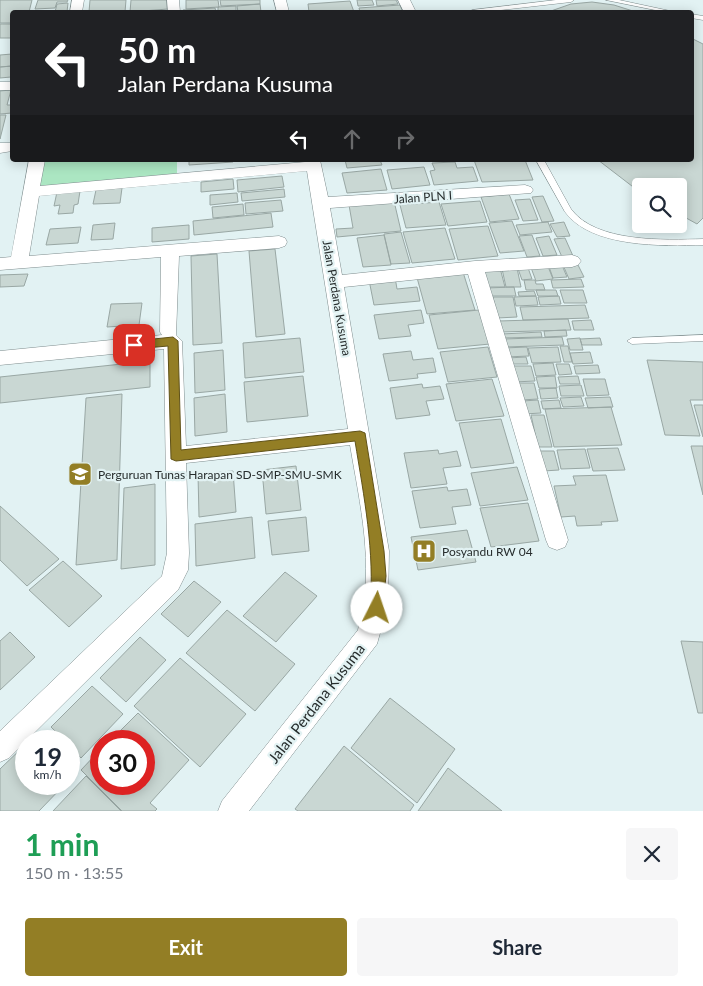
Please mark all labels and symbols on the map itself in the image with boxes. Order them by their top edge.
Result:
street label: Jalan PLN I [393,187,453,207]
street label: Jalan Perdana Kusuma [319,239,355,357]
pin [113,324,155,366]
school or university icon: Perguruan Tunas Harapan SD-SMP-SMU-SMK [67,461,93,487]
place label: Perguruan Tunas Harapan SD-SMP-SMU-SMK [98,467,342,482]
hospital icon: Posyandu RW 04 [411,538,437,564]
place label: Posyandu RW 04 [442,544,533,559]
position arrow [350,581,402,633]
street label: Jalan Perdana Kusuma [264,640,368,766]
speed limit sign: 30 [90,730,155,795]

